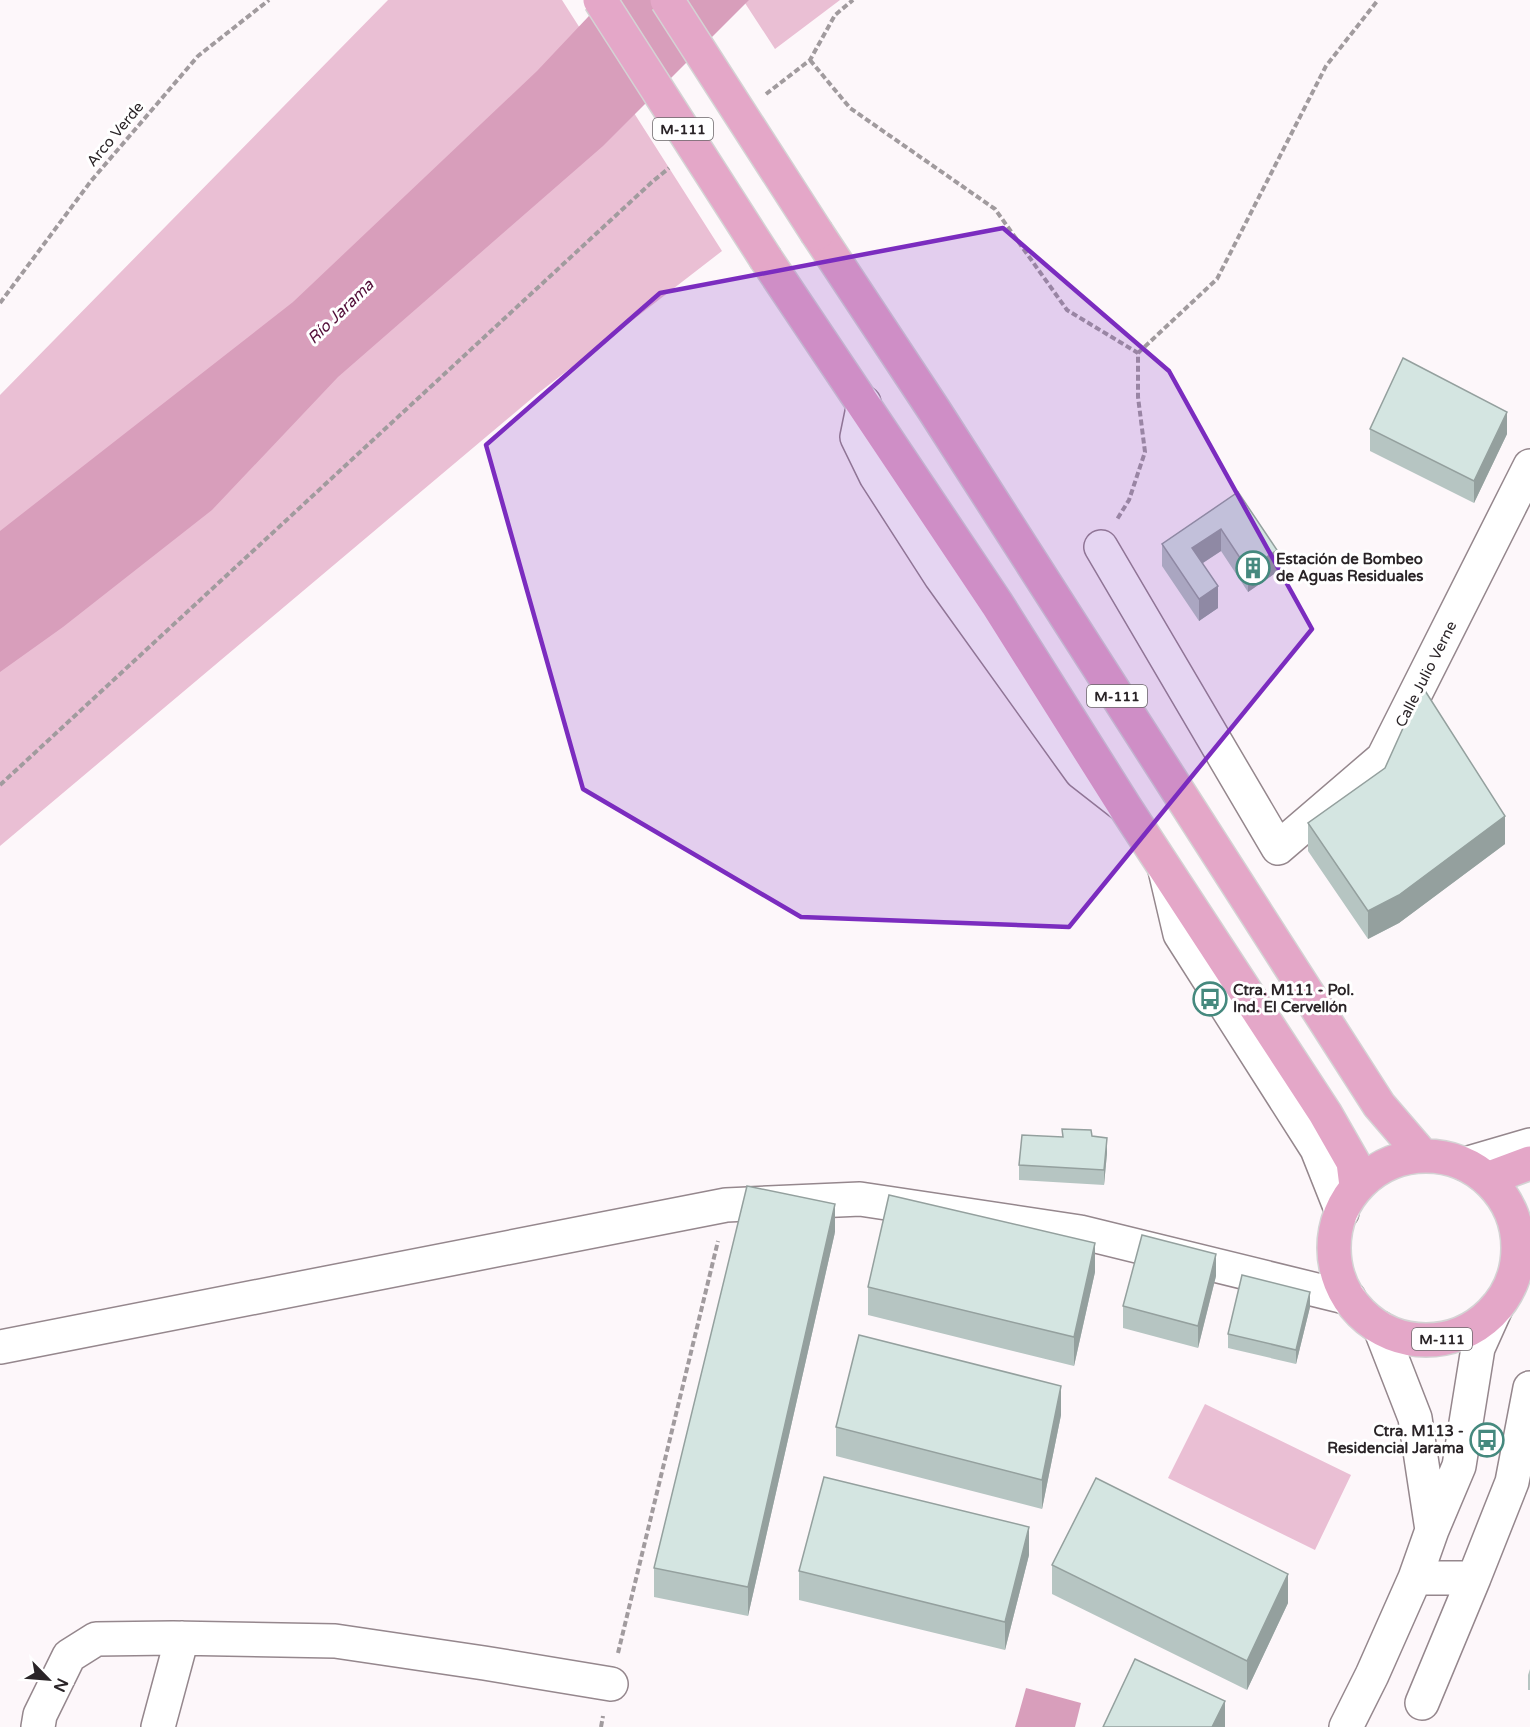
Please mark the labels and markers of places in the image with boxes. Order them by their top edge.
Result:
building icon: Estación de Bombeo de Aguas Residuales [1235,550,1271,586]
place label: Estación de Bombeo de Aguas Residuales [1276,550,1424,586]
bus stop icon: Ctra. M111 - Pol. Ind. El Cervellón [1192,981,1228,1017]
place label: Ctra. M111 - Pol. Ind. El Cervellón [1233,981,1354,1016]
place label: Ctra. M113 - Residencial Jarama [1327,1422,1464,1457]
bus stop icon: Ctra. M113 - Residencial Jarama [1469,1422,1505,1458]

